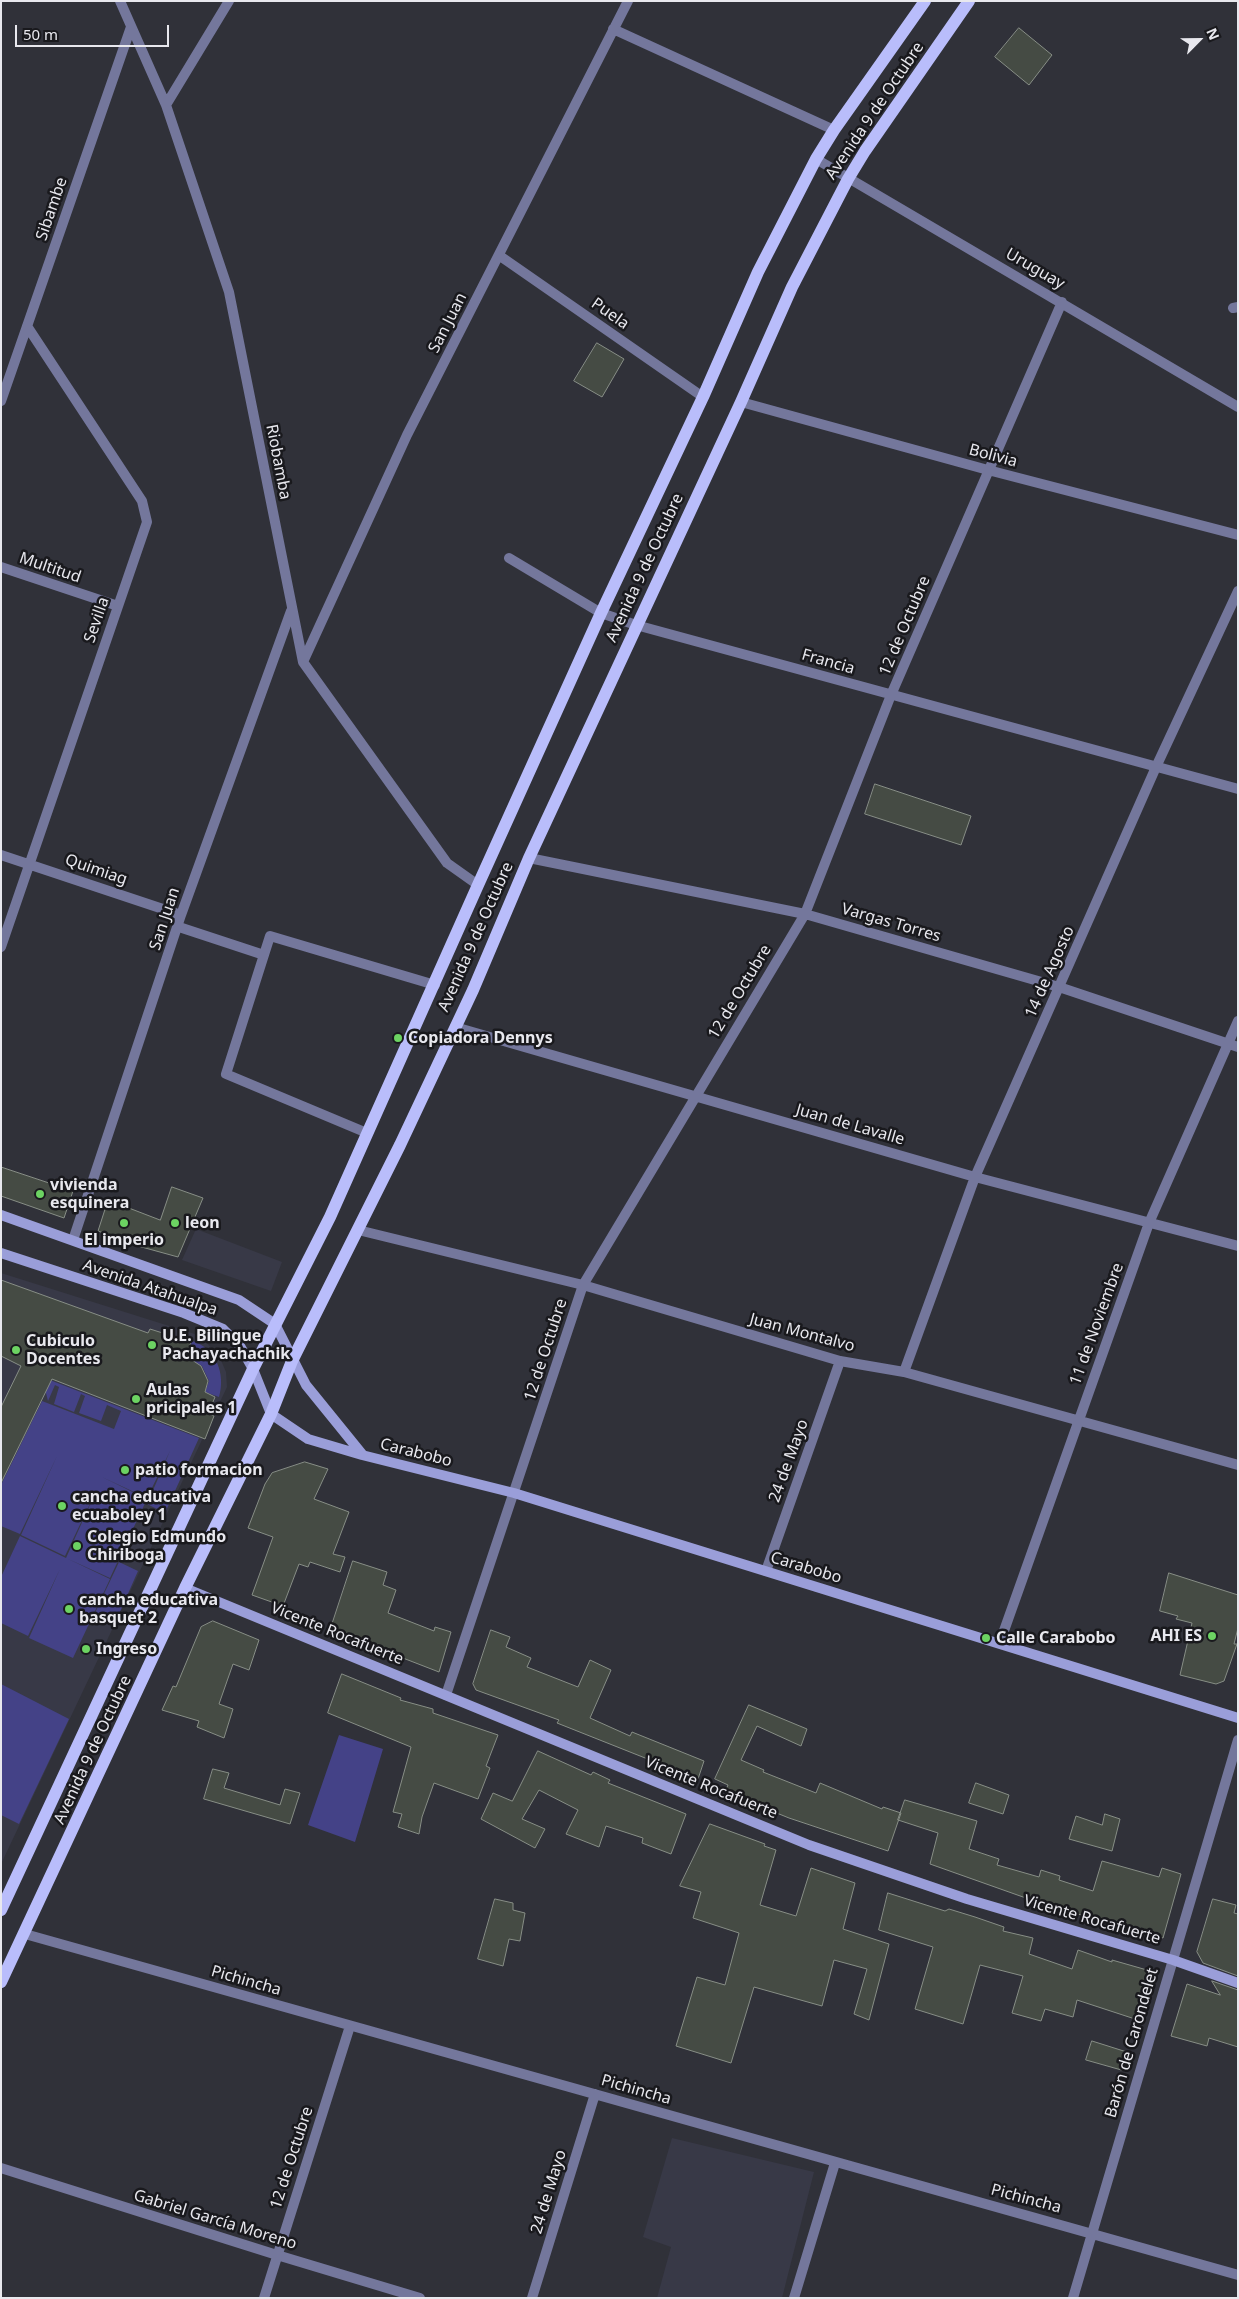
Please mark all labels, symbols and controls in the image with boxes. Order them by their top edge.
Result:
scale bar [18,15,171,47]
north arrow [1174,15,1224,65]
text: 50 m [23,24,58,44]
text: N [1202,25,1224,43]
street label: Avenida 9 de Octubre [822,39,928,183]
street label: Sibambe [32,175,72,243]
street label: Uruguay [1002,244,1068,294]
street label: San Juan [425,290,471,356]
street label: Puela [587,294,633,334]
street label: Riobamba [261,423,295,501]
street label: Bolivia [967,440,1019,472]
street label: Avenida 9 de Octubre [602,491,688,645]
street label: Multitud [17,549,83,587]
street label: 12 de Octubre [875,573,935,679]
street label: Sevilla [80,595,114,645]
street label: Francia [799,645,857,679]
street label: Quimiag [62,850,130,890]
street label: Avenida 9 de Octubre [434,859,518,1015]
street label: San Juan [146,885,184,953]
street label: Vargas Torres [839,900,943,946]
street label: 14 de Agosto [1021,923,1079,1021]
street label: 12 de Octubre [704,941,776,1043]
place label: Copiadora Dennys [408,1028,553,1048]
marker: Copiadora Dennys [392,1032,404,1044]
street label: Juan de Lavalle [794,1100,906,1150]
place label: vivienda esquinera [50,1175,129,1213]
marker: vivienda esquinera [34,1188,46,1200]
place label: leon [185,1213,220,1233]
marker: El imperio [118,1217,130,1229]
marker: leon [169,1217,181,1229]
place label: El imperio [84,1230,164,1250]
street label: Avenida Atahualpa [80,1256,220,1320]
street label: 11 de Noviembre [1066,1260,1128,1388]
street label: 12 de Octubre [520,1296,572,1404]
street label: Juan Montalvo [747,1310,857,1356]
place label: U.E. Bilingue Pachayachachik [162,1326,290,1364]
place label: Cubiculo Docentes [26,1331,100,1369]
marker: U.E. Bilingue Pachayachachik [146,1339,158,1351]
marker: Cubiculo Docentes [10,1344,22,1356]
place label: Aulas pricipales 1 [146,1380,236,1418]
marker: Aulas pricipales 1 [130,1393,142,1405]
street label: 24 de Mayo [765,1417,813,1505]
street label: Carabobo [378,1435,454,1471]
place label: patio formacion [135,1460,263,1480]
marker: patio formacion [119,1464,131,1476]
place label: cancha educativa ecuaboley 1 [72,1487,211,1525]
marker: cancha educativa ecuaboley 1 [56,1500,68,1512]
place label: Colegio Edmundo Chiriboga [87,1527,226,1565]
marker: Colegio Edmundo Chiriboga [71,1540,83,1552]
street label: Carabobo [768,1548,844,1588]
place label: cancha educativa basquet 2 [79,1590,218,1628]
street label: Vicente Rocafuerte [268,1599,406,1669]
marker: cancha educativa basquet 2 [63,1603,75,1615]
place label: AHI ES [1151,1626,1202,1646]
place label: Calle Carabobo [996,1628,1116,1648]
marker: AHI ES [1206,1630,1218,1642]
marker: Calle Carabobo [980,1632,992,1644]
place label: Ingreso [96,1639,157,1659]
marker: Ingreso [80,1643,92,1655]
street label: Avenida 9 de Octubre [50,1673,136,1827]
street label: Vicente Rocafuerte [642,1753,780,1823]
street label: Vicente Rocafuerte [1021,1891,1163,1949]
street label: Pichincha [209,1962,283,2000]
street label: Barón de Carondelet [1101,1966,1163,2120]
street label: Pichincha [599,2071,673,2109]
street label: 12 de Octubre [266,2104,318,2212]
street label: 24 de Mayo [527,2148,571,2236]
street label: Pichincha [989,2180,1063,2218]
street label: Gabriel García Moreno [131,2186,299,2254]

